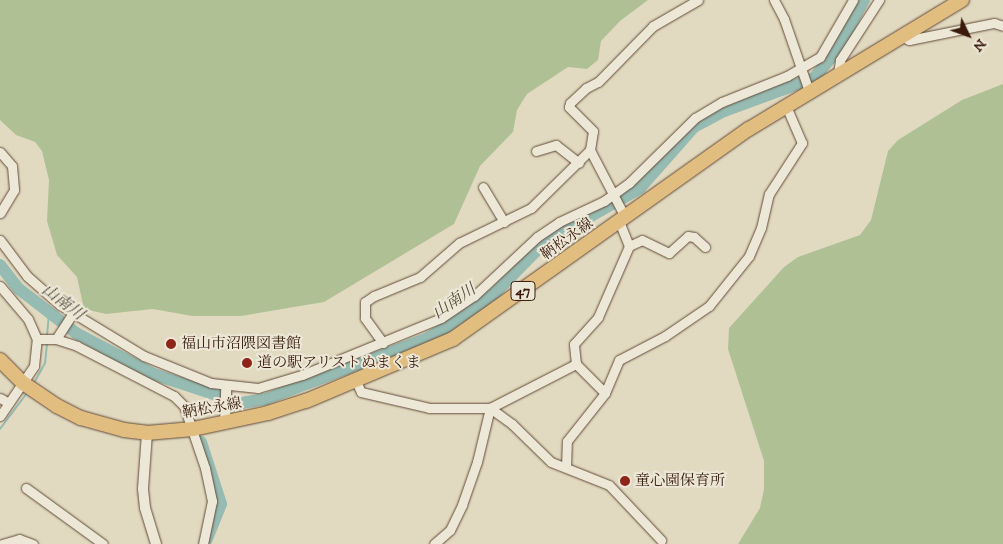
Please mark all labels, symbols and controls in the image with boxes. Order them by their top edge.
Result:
north arrow [943,10,993,60]
text: N [969,35,990,55]
street label: 鞆松永線 [537,214,597,264]
water label: 山南川 [38,280,88,324]
water label: 山南川 [429,280,479,322]
road number: 47 [510,280,536,302]
place label: 福山市沼隈図書館 [181,335,301,353]
marker: 福山市沼隈図書館 [165,338,177,350]
place label: 道の駅アリストぬまくま [257,354,422,372]
marker: 道の駅アリストぬまくま [241,357,253,369]
street label: 鞆松永線 [181,394,243,422]
place label: 童心園保育所 [635,472,725,490]
marker: 童心園保育所 [619,475,631,487]

